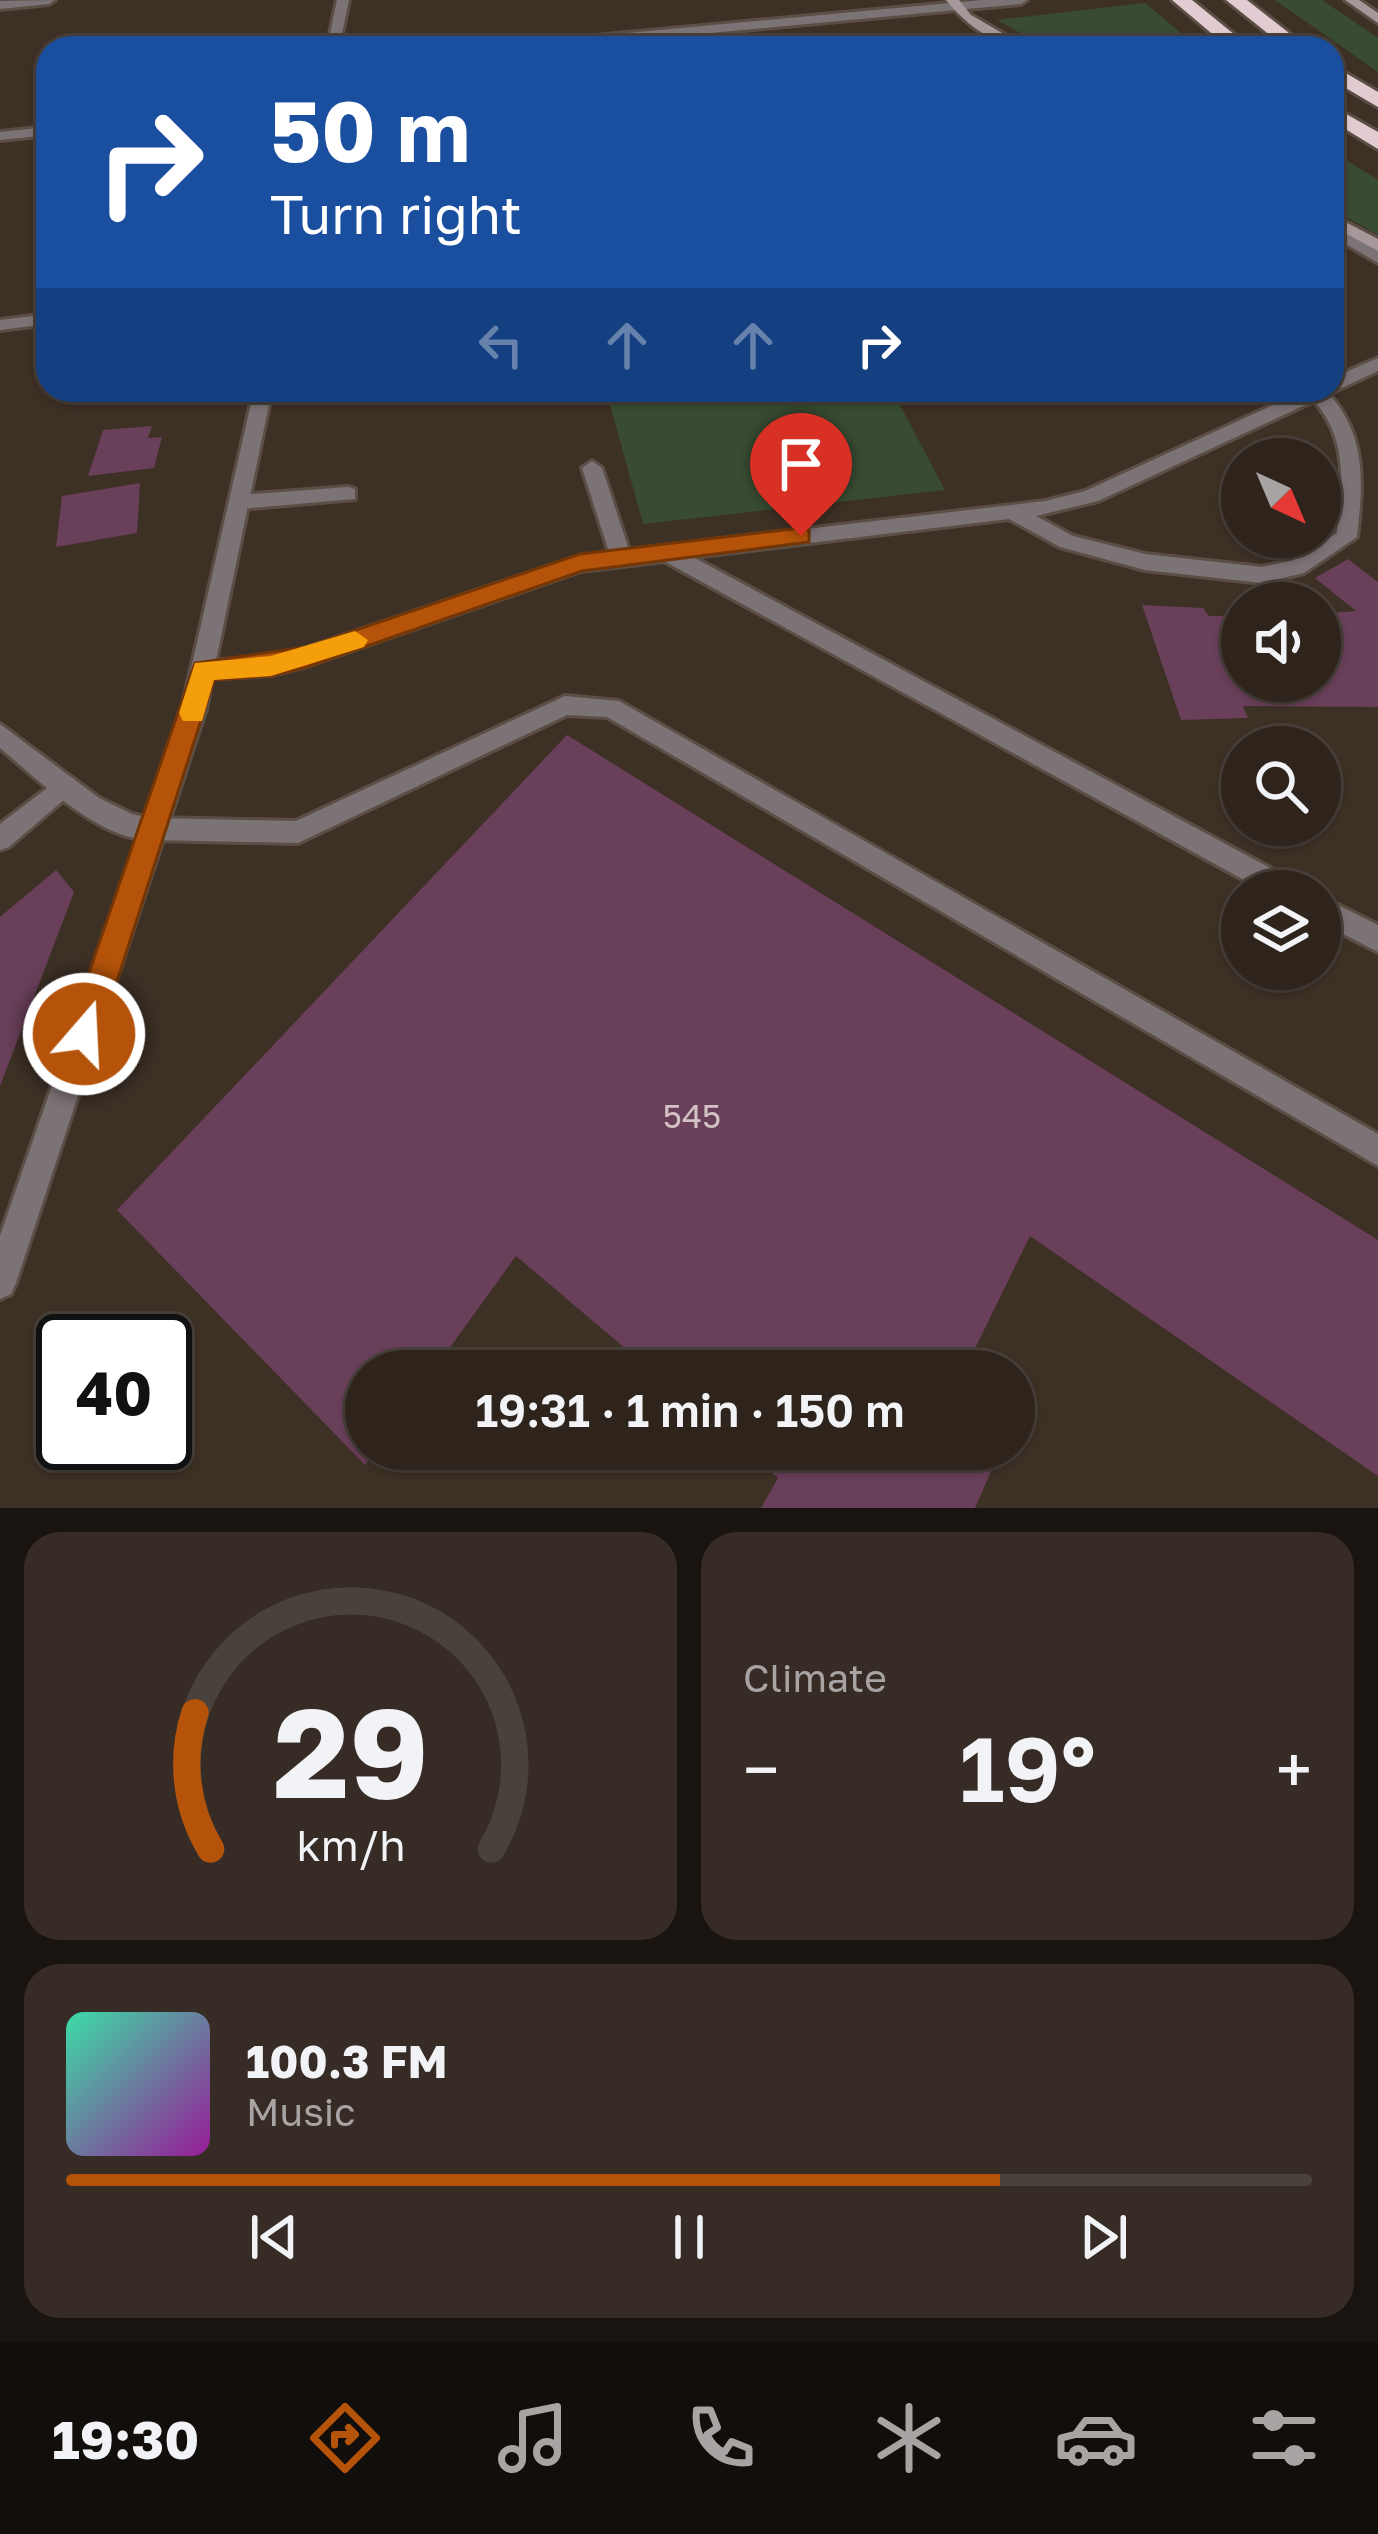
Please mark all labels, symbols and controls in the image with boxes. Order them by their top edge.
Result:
text: 50 m [270,80,470,180]
icon: right [72,84,228,240]
text: Turn right [270,181,522,246]
icon: left [468,312,534,378]
icon: ahead [594,312,660,378]
icon: ahead [720,312,786,378]
icon: right [846,312,912,378]
pin [750,413,852,536]
icon: arrive [768,431,834,497]
north arrow [1221,438,1341,558]
map controls [1221,438,1341,990]
button: sound [1221,582,1341,702]
button: search [1221,726,1341,846]
button: layers [1221,870,1341,990]
position arrow [21,971,147,1097]
house number: 545 [663,1096,721,1135]
speed limit sign: 40 [36,1314,192,1470]
text: 19:31 · 1 min · 150 m [475,1383,905,1437]
text: Climate [743,1654,887,1701]
text: 29 [273,1676,428,1825]
text: 19° [959,1714,1096,1822]
text: − [743,1729,779,1809]
text: + [1276,1729,1312,1809]
text: km/h [296,1819,405,1870]
text: 100.3 FM [246,2034,448,2088]
text: Music [246,2088,356,2135]
icon: previous [241,2204,307,2270]
icon: pause [656,2204,722,2270]
icon: next [1071,2204,1137,2270]
icon: directions [303,2396,387,2480]
icon: music [491,2396,575,2480]
icon: phone [679,2396,763,2480]
icon: climate [867,2396,951,2480]
icon: car [1054,2396,1138,2480]
icon: filters [1242,2396,1326,2480]
text: 19:30 [52,2406,199,2471]

